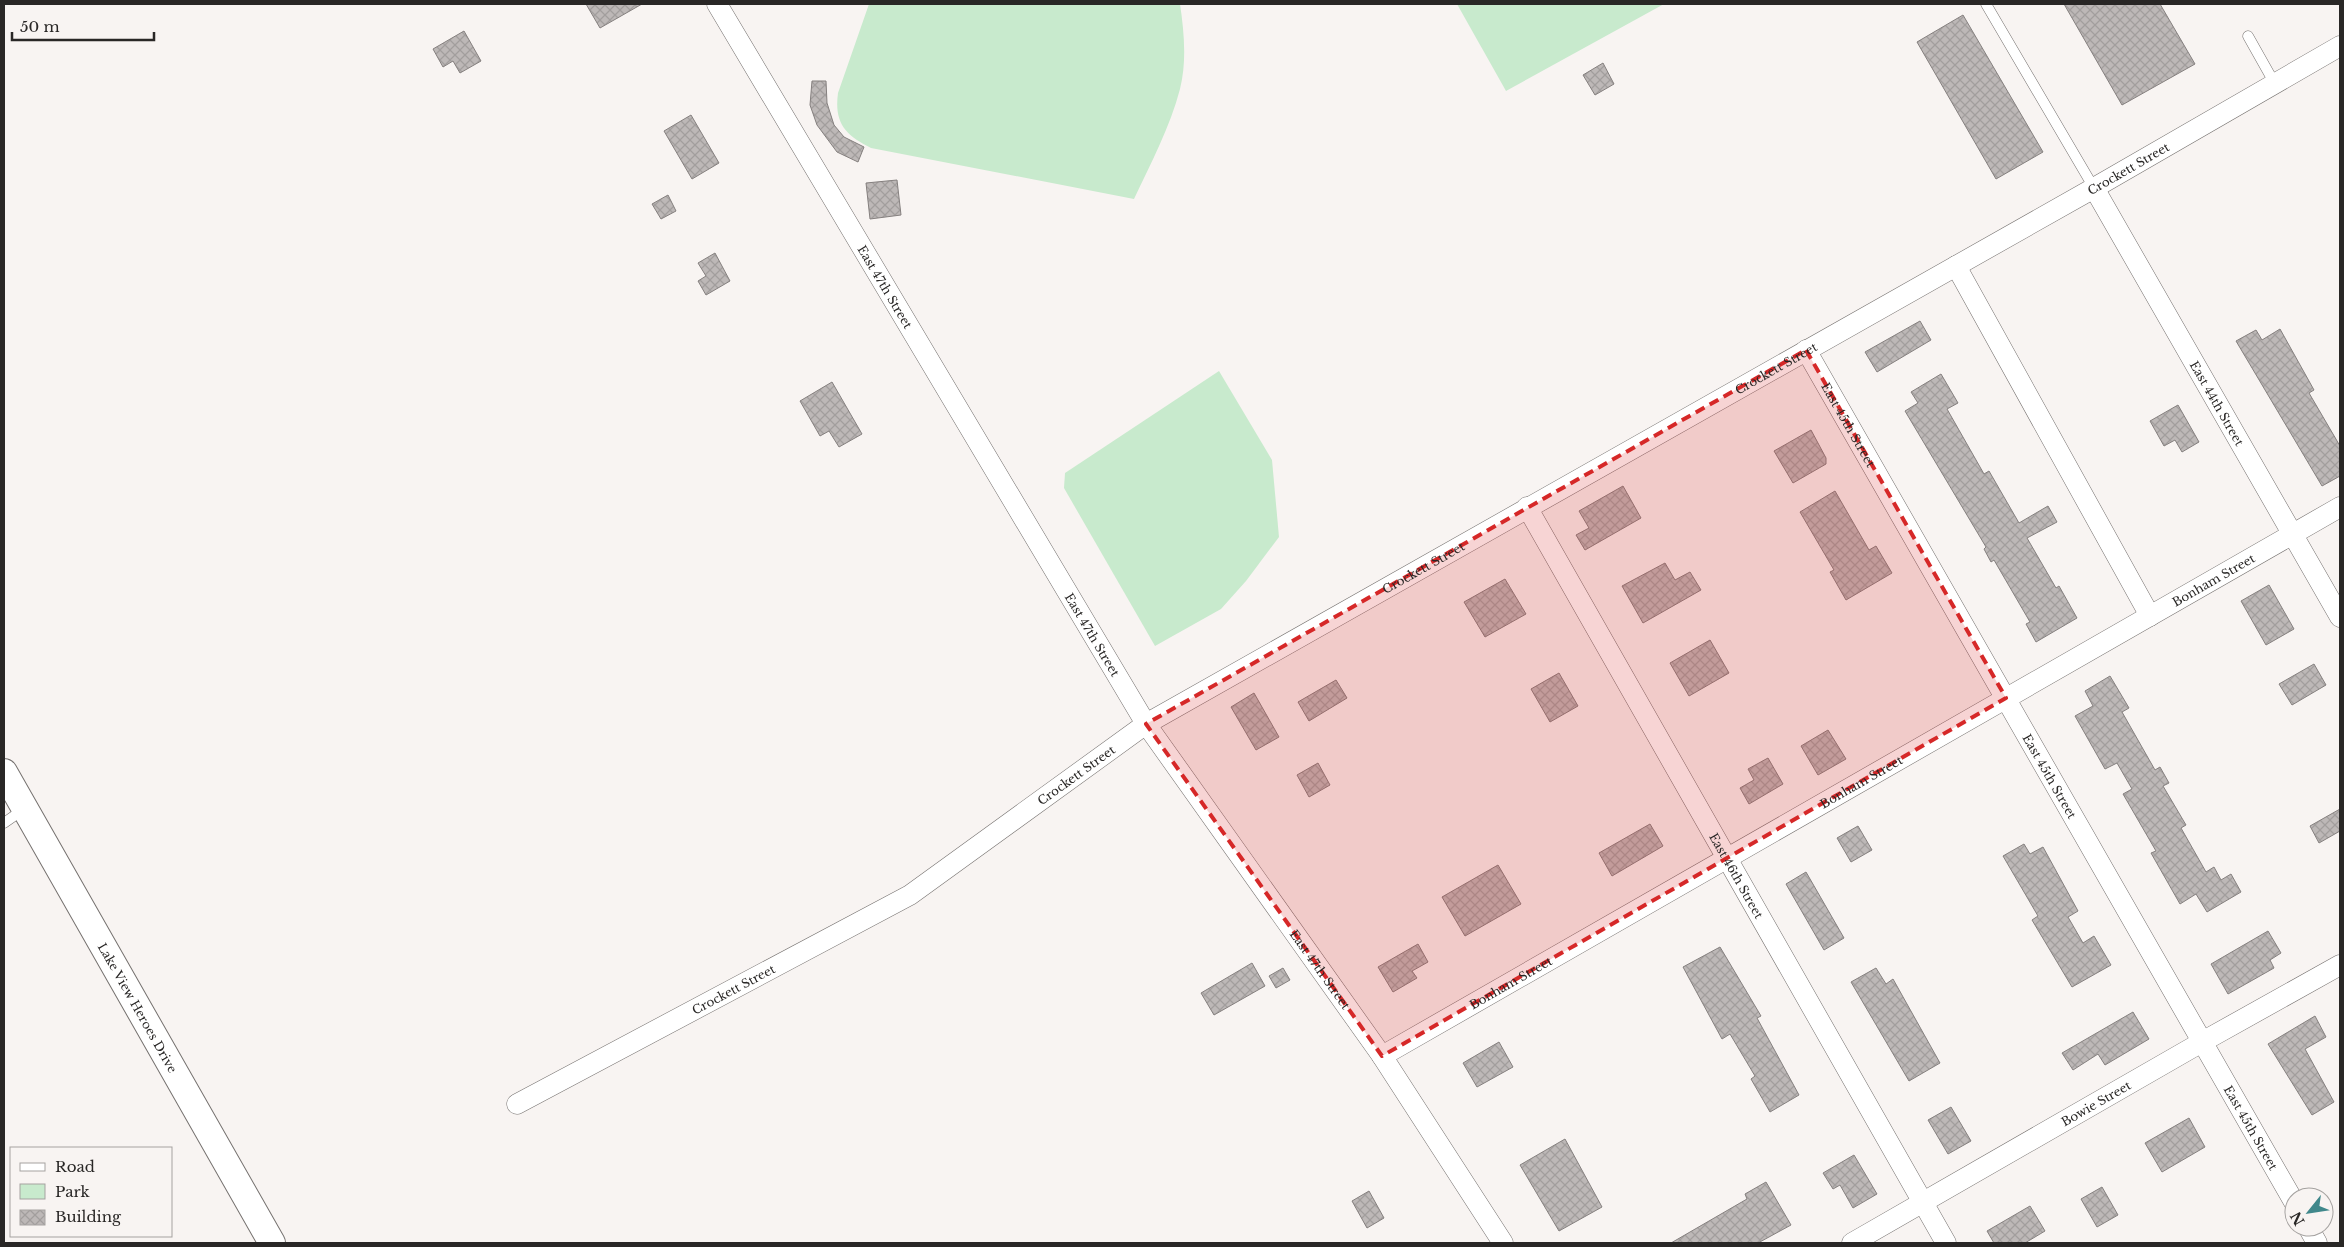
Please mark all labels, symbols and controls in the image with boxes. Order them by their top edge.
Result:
scale bar [12,10,155,42]
text: 50 m [20,17,60,36]
street label: Crockett Street [2085,139,2172,198]
street label: East 47th Street [855,242,916,331]
street label: Crockett Street [1732,339,1820,397]
street label: East 44th Street [2187,358,2248,449]
street label: East 45th Street [1819,380,1879,470]
street label: Crockett Street [1379,538,1467,596]
street label: Bonham Street [2169,550,2258,609]
street label: East 47th Street [1062,590,1124,679]
street label: East 45th Street [2020,731,2080,821]
street label: Crockett Street [1034,741,1118,808]
street label: Bonham Street [1817,752,1905,811]
street label: East 46th Street [1707,830,1767,921]
street label: East 47th Street [1287,926,1354,1012]
street label: Lake View Heroes Drive [95,940,181,1075]
street label: Bonham Street [1466,953,1555,1012]
street label: Crockett Street [689,961,778,1017]
street label: Bowie Street [2058,1077,2133,1129]
street label: East 45th Street [2221,1083,2282,1173]
legend [10,1147,172,1237]
text: Road [55,1157,95,1176]
text: Park [55,1182,91,1201]
north arrow [2284,1187,2334,1237]
text: Building [55,1207,122,1226]
text: N [2287,1208,2309,1229]

